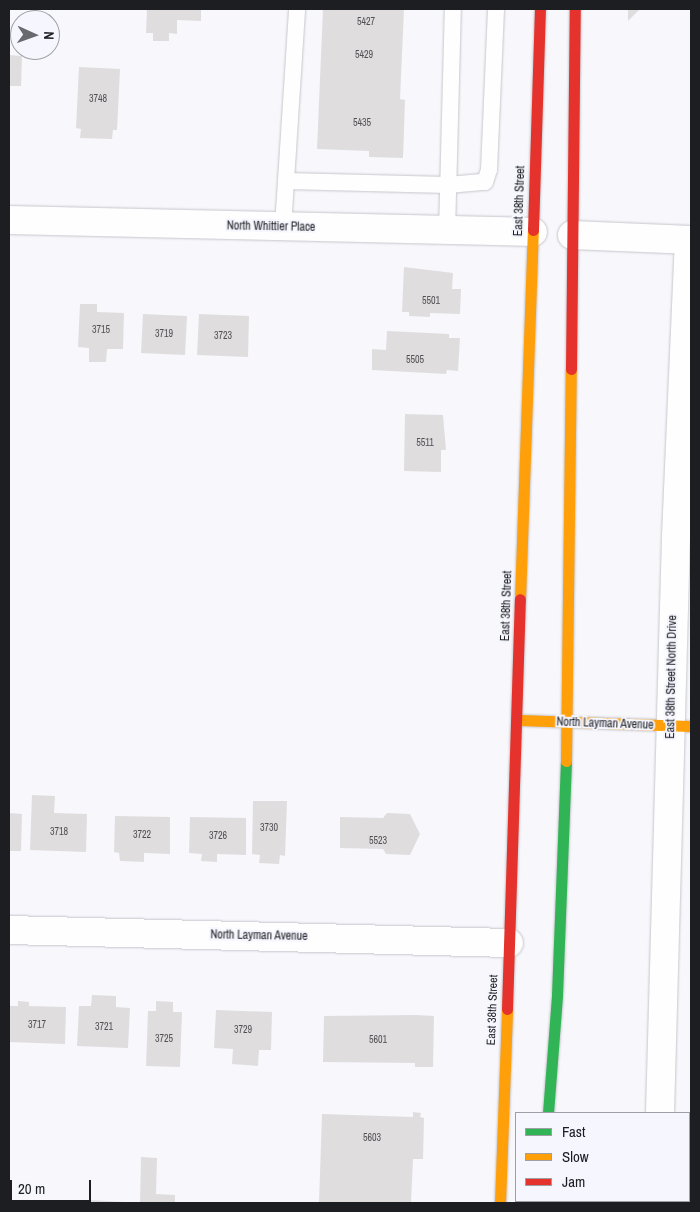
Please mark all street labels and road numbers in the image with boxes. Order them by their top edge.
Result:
street label: East 38th Street [512,165,528,237]
street label: North Whittier Place [227,219,315,235]
street label: East 38th Street [499,570,515,642]
street label: East 38th Street North Drive [664,615,680,739]
street label: North Layman Avenue [556,715,654,733]
street label: North Layman Avenue [210,928,308,944]
street label: East 38th Street [485,974,501,1046]

